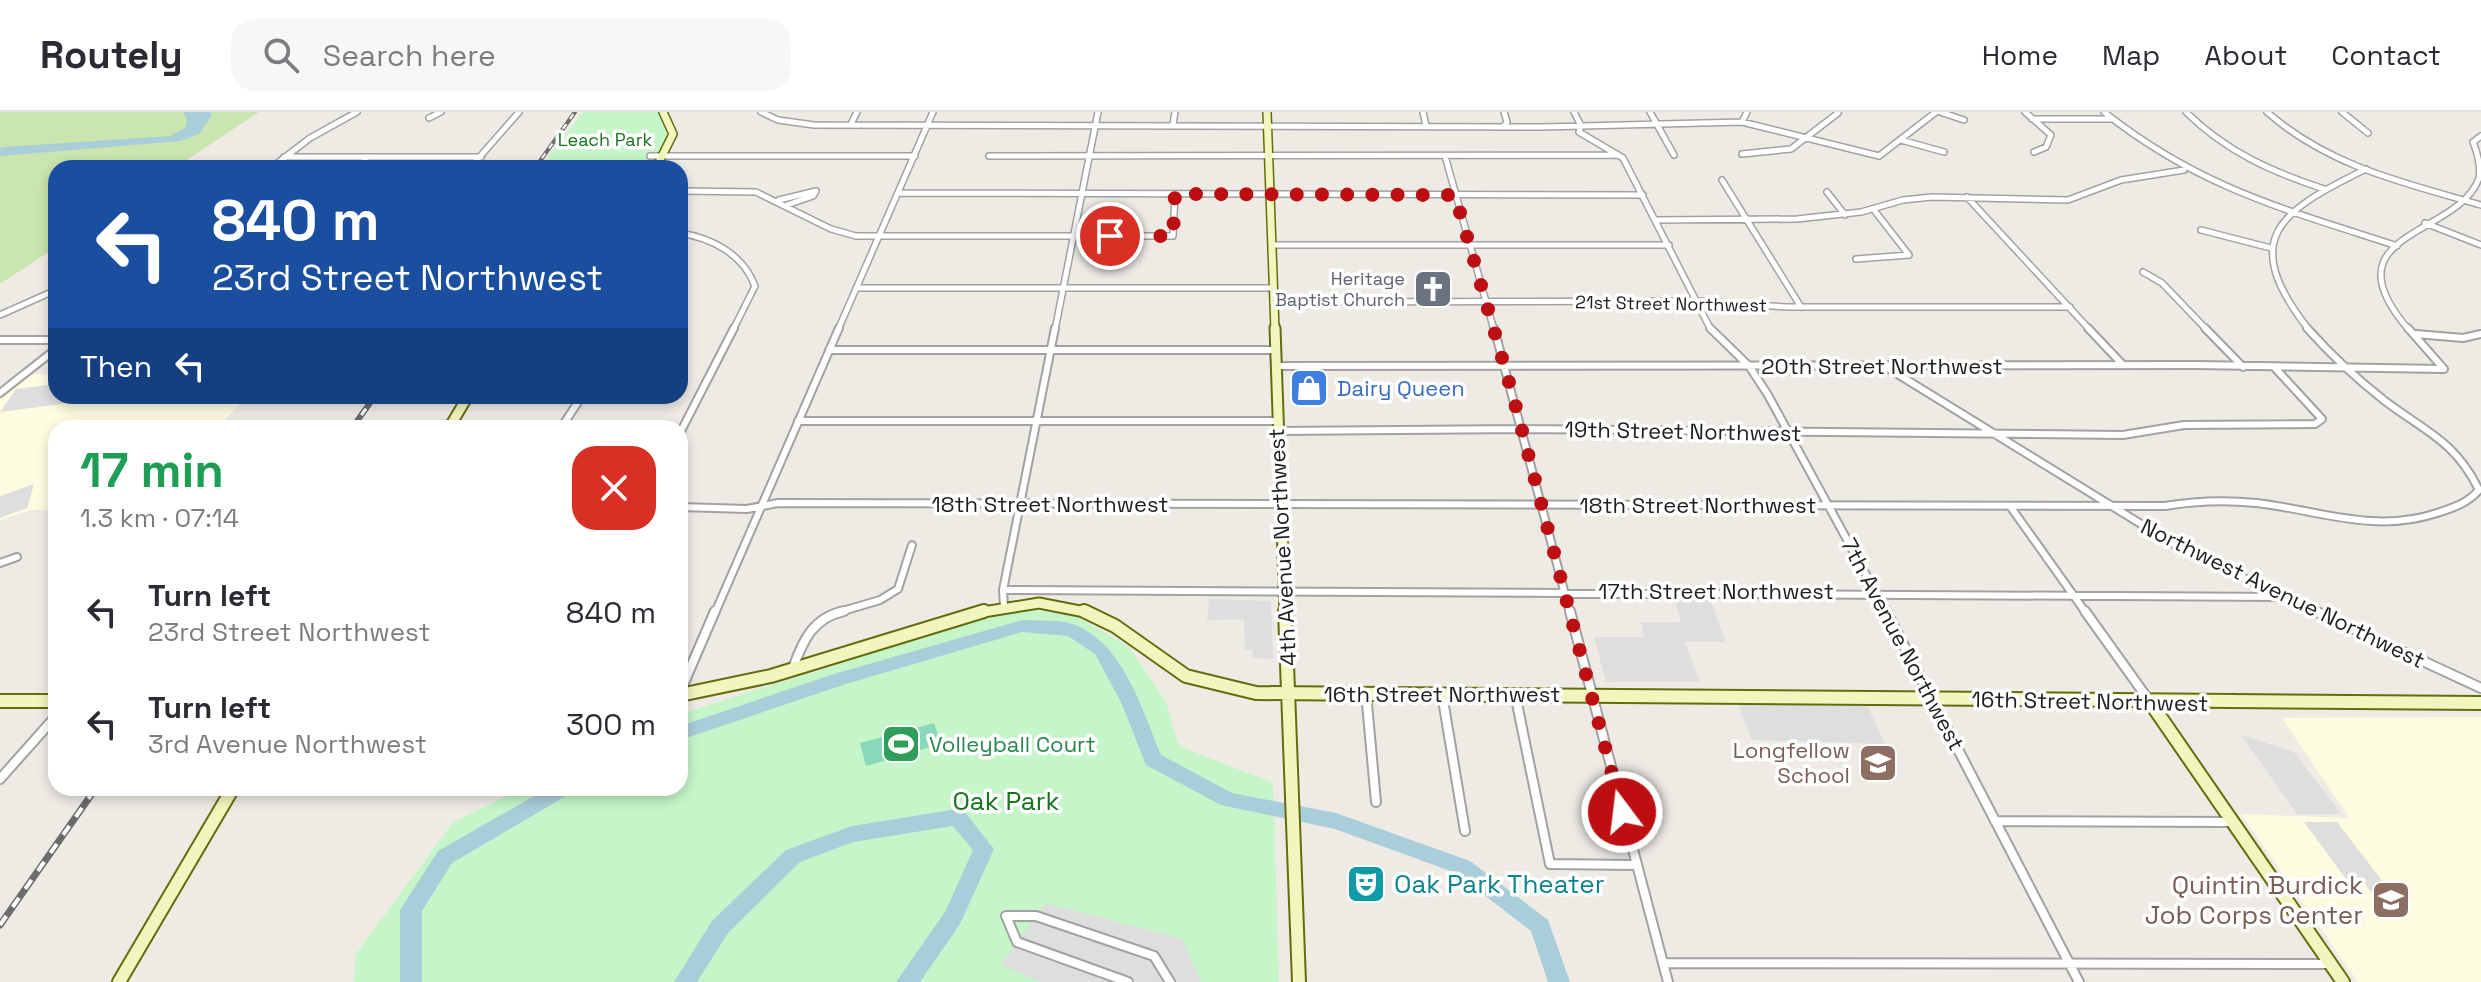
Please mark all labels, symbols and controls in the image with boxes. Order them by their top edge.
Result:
search box [231,19,791,91]
text: Routely [40,31,183,79]
icon: search [259,33,303,77]
text: Search here [323,36,496,75]
text: Home [1982,37,2058,73]
text: Map [2102,37,2160,73]
text: About [2204,37,2287,73]
text: Contact [2331,37,2441,73]
park label: Leach Park [558,128,653,151]
text: 840 m [212,185,380,256]
icon: left [80,192,184,296]
pin [1076,202,1144,270]
icon: arrive [1088,214,1132,258]
text: 23rd Street Northwest [212,255,603,301]
place label: Heritage Baptist Church [1275,267,1405,311]
church icon: Heritage Baptist Church [1412,268,1454,310]
street label: 21st Street Northwest [1575,290,1767,317]
icon: left [168,344,212,388]
text: Then [80,347,152,386]
street label: 20th Street Northwest [1761,352,2003,380]
shop icon: Dairy Queen [1288,367,1330,409]
place label: Dairy Queen [1337,374,1465,402]
street label: 19th Street Northwest [1564,415,1802,447]
street label: 4th Avenue Northwest [1262,427,1302,667]
text: 17 min [80,440,224,501]
button: close [572,446,656,530]
street label: 18th Street Northwest [932,490,1168,518]
street label: 18th Street Northwest [1580,491,1816,519]
text: 1.3 km · 07:14 [80,501,239,535]
street label: Northwest Avenue Northwest [2136,512,2430,674]
street label: 7th Avenue Northwest [1835,533,1971,755]
text: Turn left [148,576,271,615]
street label: 17th Street Northwest [1598,577,1834,605]
icon: left [80,590,124,634]
text: 840 m [566,593,656,632]
text: 23rd Street Northwest [148,615,430,649]
street label: 16th Street Northwest [1324,680,1560,708]
street label: 16th Street Northwest [1971,685,2209,717]
text: Turn left [148,688,271,727]
icon: left [80,702,124,746]
text: 300 m [566,705,656,744]
sports icon: Volleyball Court [880,723,922,765]
text: 3rd Avenue Northwest [148,727,427,761]
place label: Volleyball Court [929,730,1096,758]
place label: Longfellow School [1733,736,1850,789]
school or university icon: Longfellow School [1857,742,1899,784]
position arrow [1580,770,1664,854]
park label: Oak Park [952,784,1060,818]
theatre icon: Oak Park Theater [1345,863,1387,905]
place label: Oak Park Theater [1394,867,1605,901]
place label: Quintin Burdick Job Corps Center [2145,868,2363,932]
school or university icon: Quintin Burdick Job Corps Center [2370,879,2412,921]

